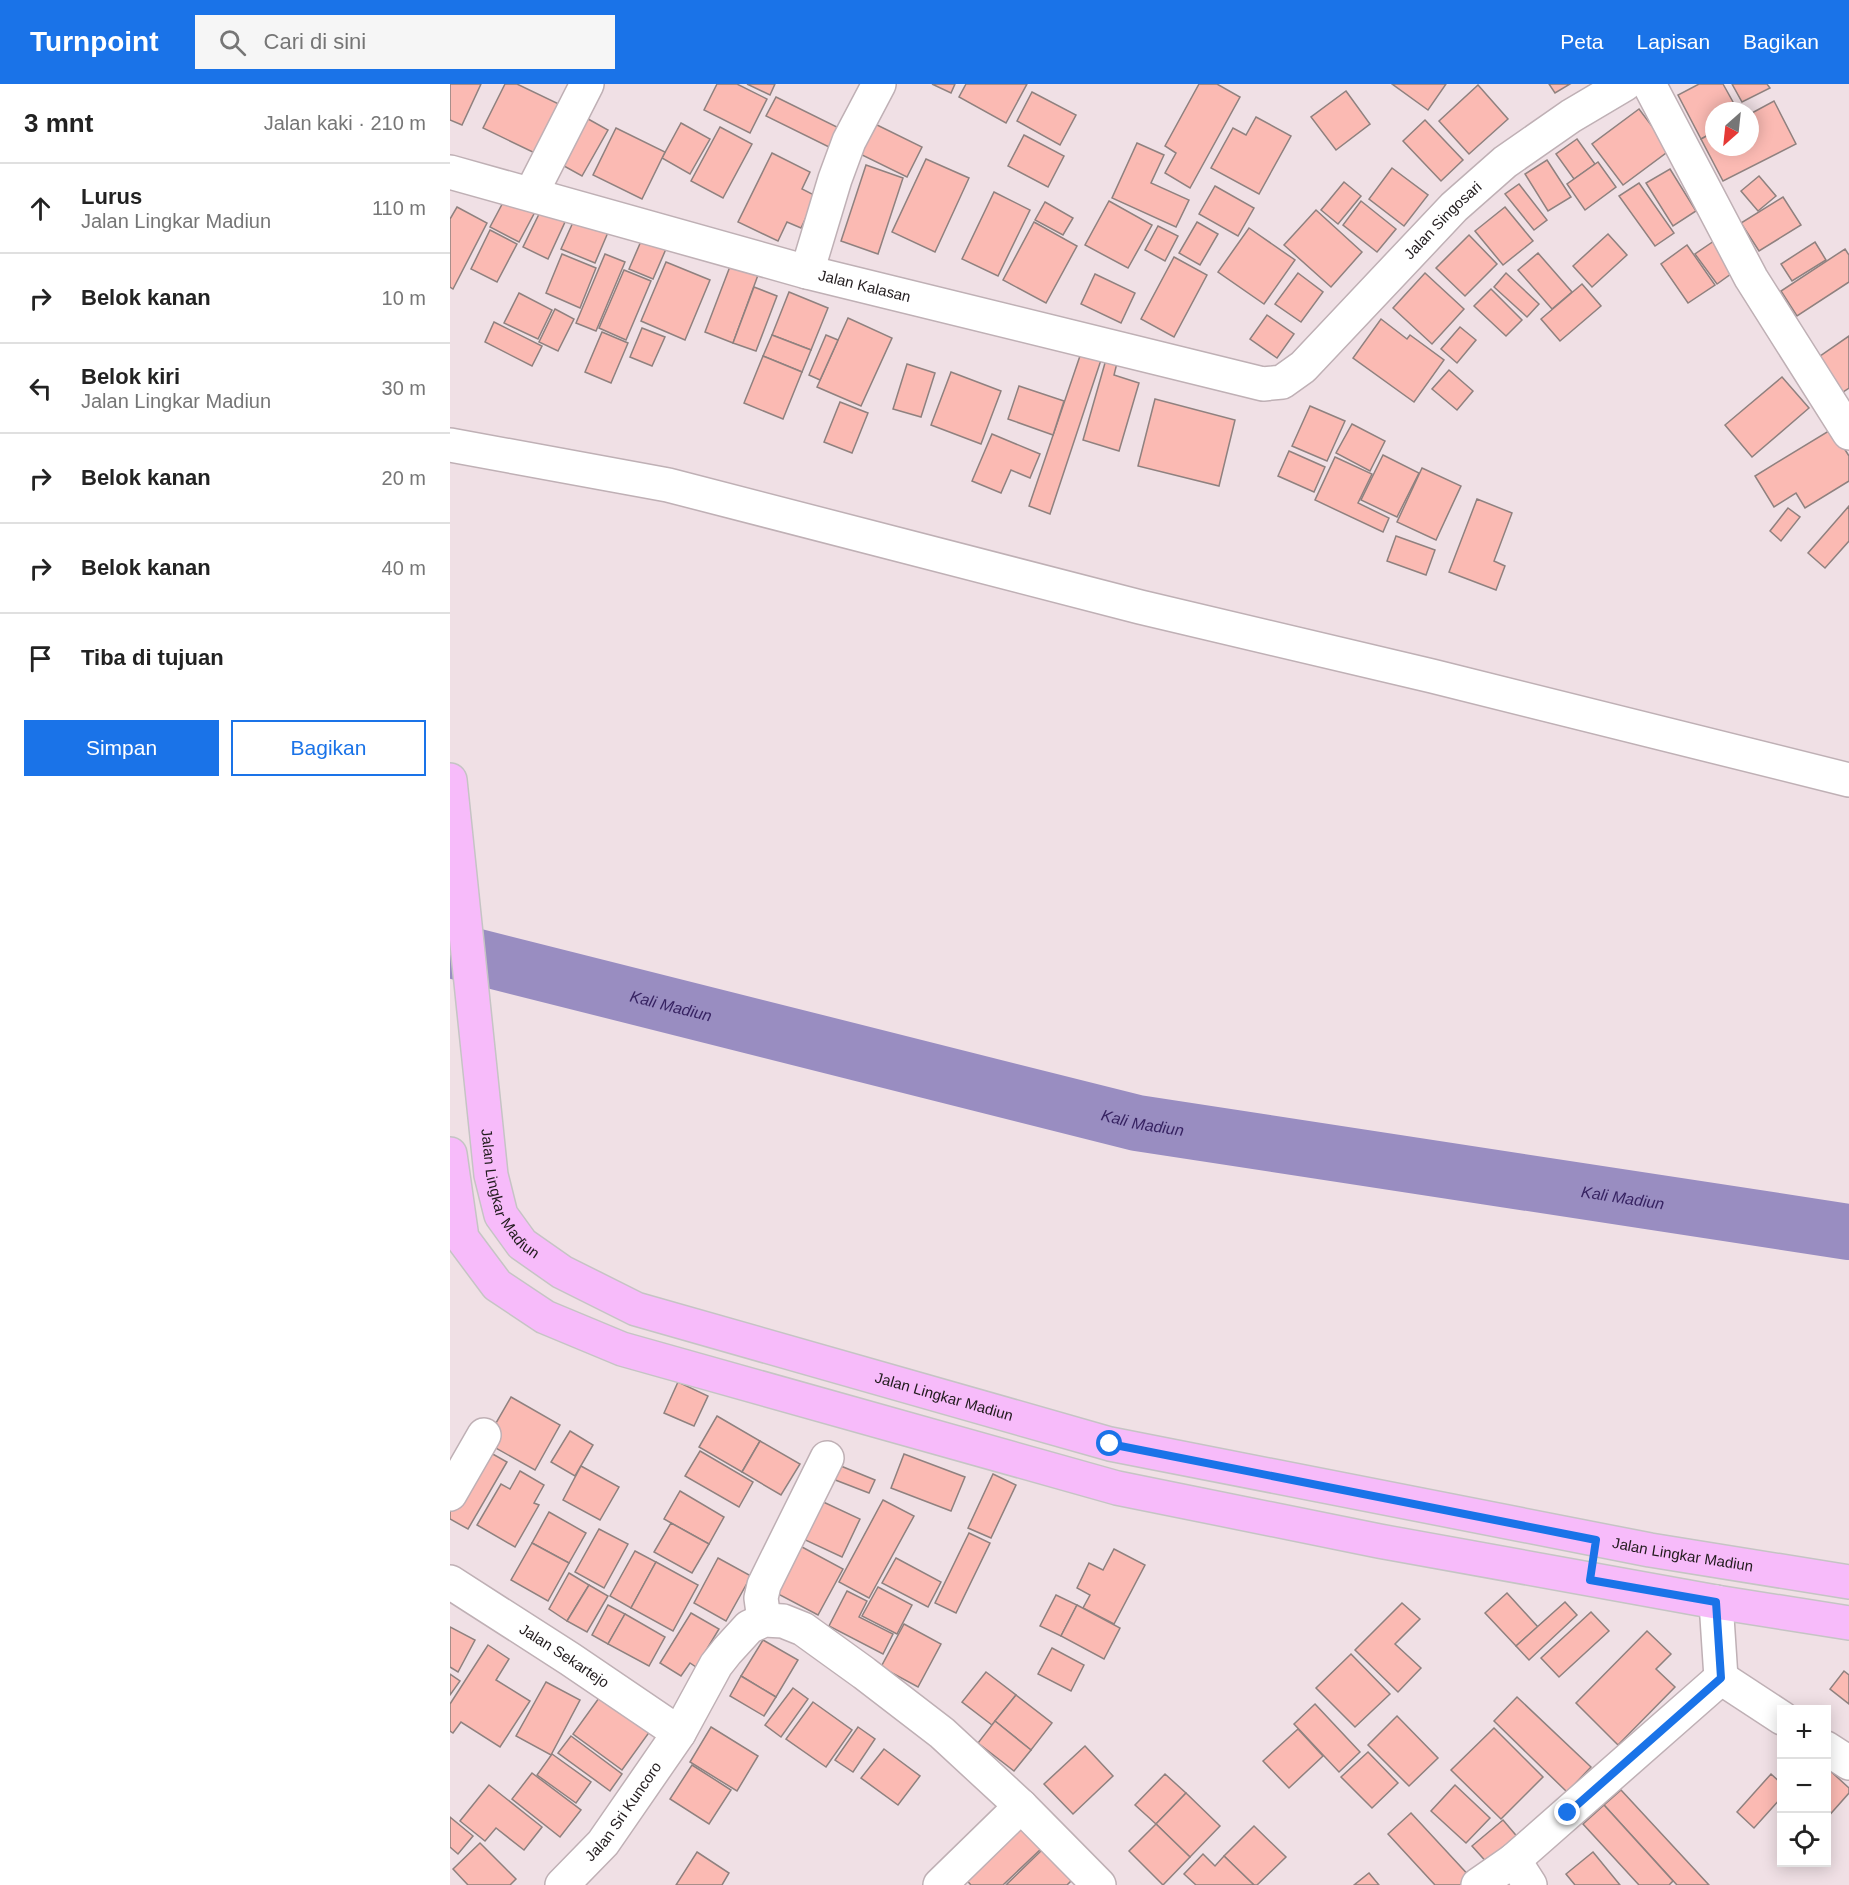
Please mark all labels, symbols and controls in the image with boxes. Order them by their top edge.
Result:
search box [195,15,615,69]
text: Turnpoint [30,26,159,57]
icon: search [216,26,249,59]
text: Cari di sini [264,29,366,54]
text: Peta [1560,30,1604,53]
text: Lapisan [1637,30,1710,53]
text: Bagikan [1743,30,1819,53]
north arrow [1705,102,1759,156]
text: 3 mnt [24,108,93,138]
text: Jalan kaki · 210 m [264,112,426,134]
street label: Jalan Singosari [1400,178,1485,262]
text: Lurus [81,184,142,209]
icon: ahead [24,192,57,225]
text: 110 m [372,197,426,219]
text: Jalan Lingkar Madiun [81,210,271,232]
street label: Jalan Kalasan [817,266,912,305]
icon: right [24,282,57,315]
text: Belok kanan [81,285,211,310]
text: 10 m [382,287,426,309]
text: Belok kiri [81,364,180,389]
icon: left [24,372,57,405]
text: 30 m [382,377,426,399]
text: Jalan Lingkar Madiun [81,390,271,412]
icon: right [24,462,57,495]
text: Belok kanan [81,465,211,490]
text: 20 m [382,467,426,489]
icon: right [24,552,57,585]
text: Belok kanan [81,555,211,580]
text: 40 m [382,557,426,579]
icon: arrive [24,642,57,675]
text: Tiba di tujuan [81,645,224,670]
button: Simpan [24,720,219,776]
button: Bagikan [231,720,426,776]
water label: Kali Madiun [628,988,714,1025]
water label: Kali Madiun [1100,1106,1185,1139]
street label: Jalan Lingkar Madiun [478,1128,543,1262]
water label: Kali Madiun [1580,1183,1666,1213]
street label: Jalan Lingkar Madiun [873,1369,1015,1424]
route start [1096,1430,1122,1456]
street label: Jalan Lingkar Madiun [1611,1534,1755,1574]
street label: Jalan Sekartejo [517,1620,612,1691]
map controls [1777,1705,1831,1867]
button: + [1777,1705,1831,1759]
street label: Jalan Sri Kuncoro [581,1758,664,1864]
button: − [1777,1759,1831,1813]
route end [1554,1799,1580,1825]
button: locate [1777,1813,1831,1867]

